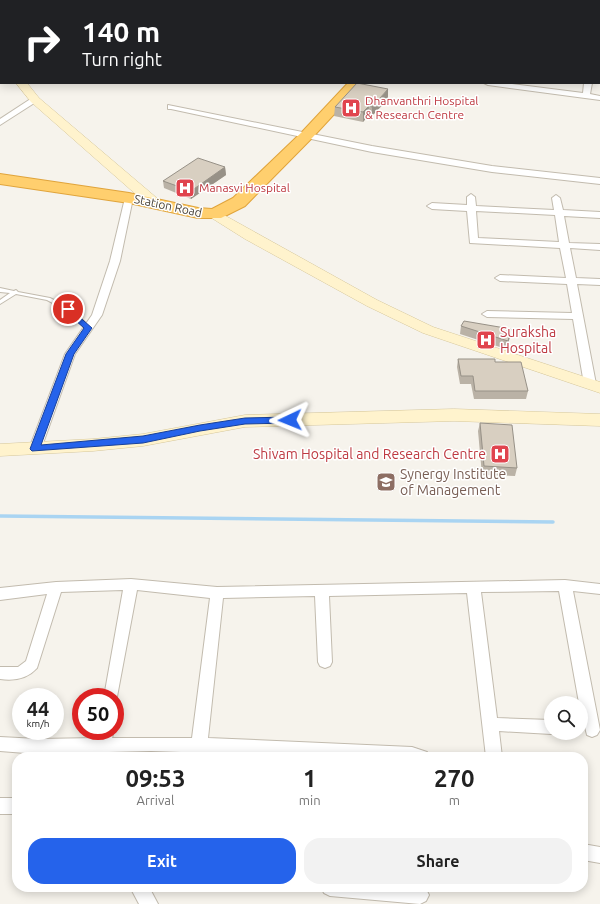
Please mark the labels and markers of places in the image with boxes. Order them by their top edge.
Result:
place label: Dhanvanthri Hospital & Research Centre [365,94,479,121]
hospital icon: Dhanvanthri Hospital & Research Centre [340,97,362,119]
hospital icon: Manasvi Hospital [174,177,196,199]
place label: Manasvi Hospital [199,181,290,194]
pin [51,292,85,326]
place label: Suraksha Hospital [500,324,556,356]
hospital icon: Suraksha Hospital [475,329,497,351]
hospital icon: Shivam Hospital and Research Centre [489,443,511,465]
place label: Shivam Hospital and Research Centre [253,446,486,462]
place label: Synergy Institute of Management [400,466,506,498]
school or university icon: Synergy Institute of Management [375,471,397,493]

